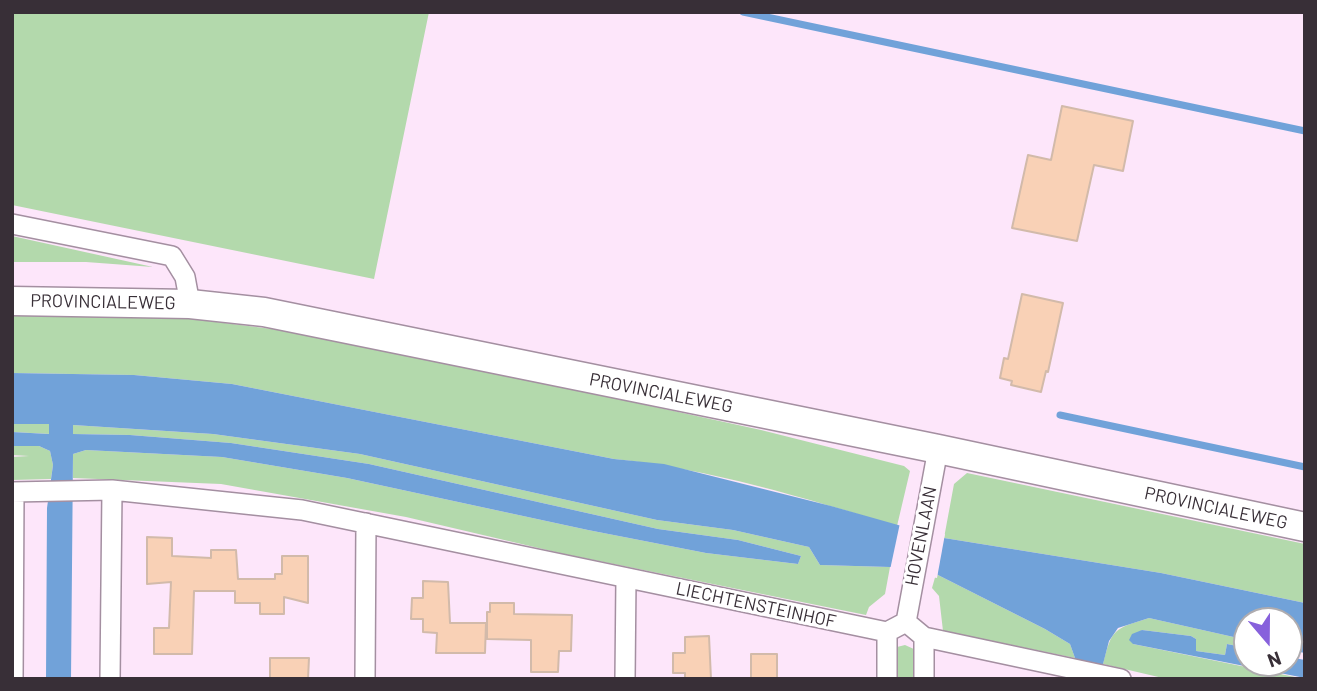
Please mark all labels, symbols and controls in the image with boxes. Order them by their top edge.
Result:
street label: PROVINCIALEWEG [30,290,176,314]
street label: PROVINCIALEWEG [588,369,734,417]
street label: PROVINCIALEWEG [1143,482,1289,534]
street label: HOVENLAAN [901,484,941,588]
street label: LIECHTENSTEINHOF [674,577,838,633]
north arrow [1233,607,1303,677]
text: N [1265,647,1285,673]

